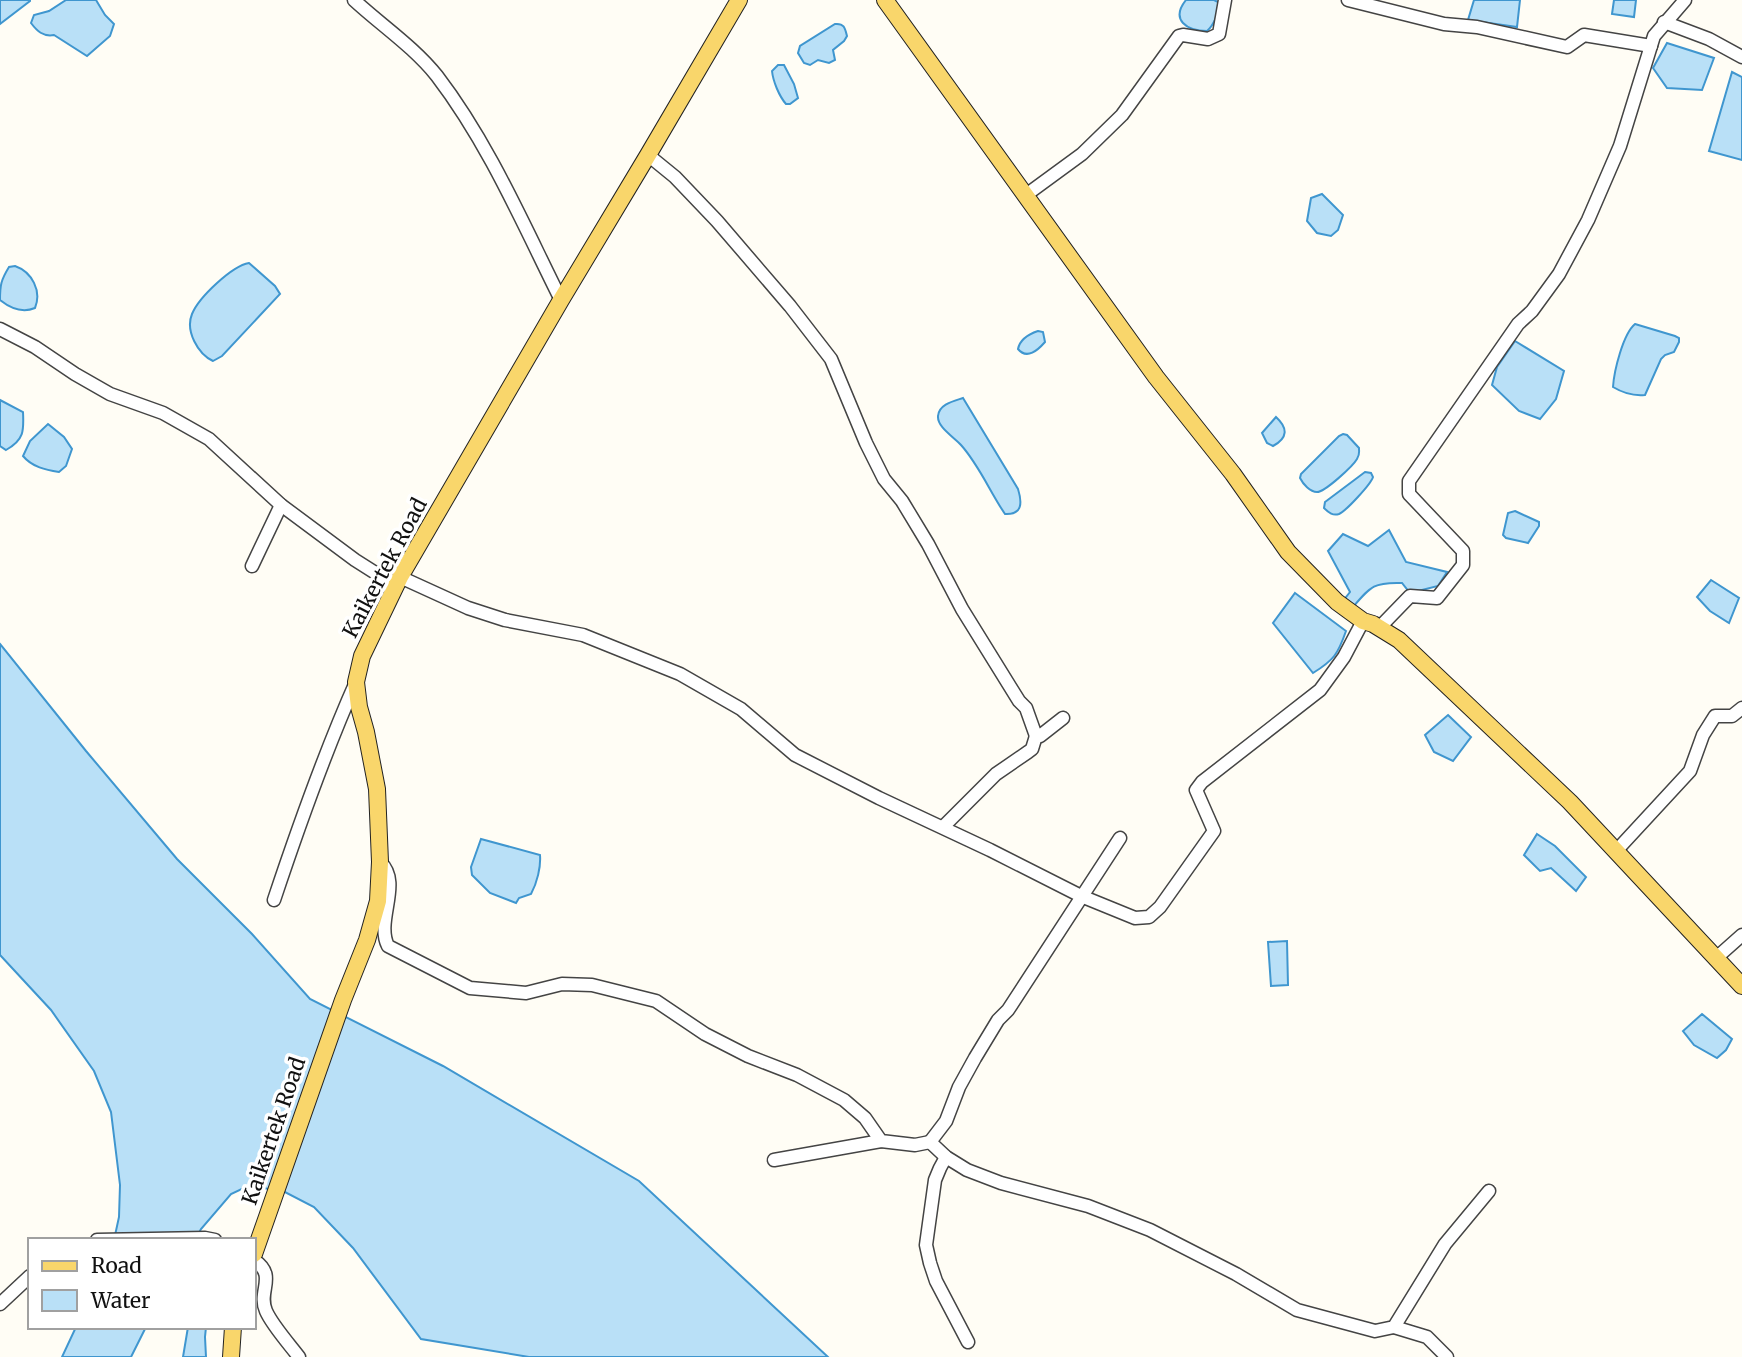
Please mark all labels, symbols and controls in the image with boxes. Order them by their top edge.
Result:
street label: Kaikertek Road [336,493,433,642]
street label: Kaikertek Road [236,1053,312,1208]
legend [28,1238,256,1329]
text: Road [91,1252,142,1279]
text: Water [90,1287,150,1314]

